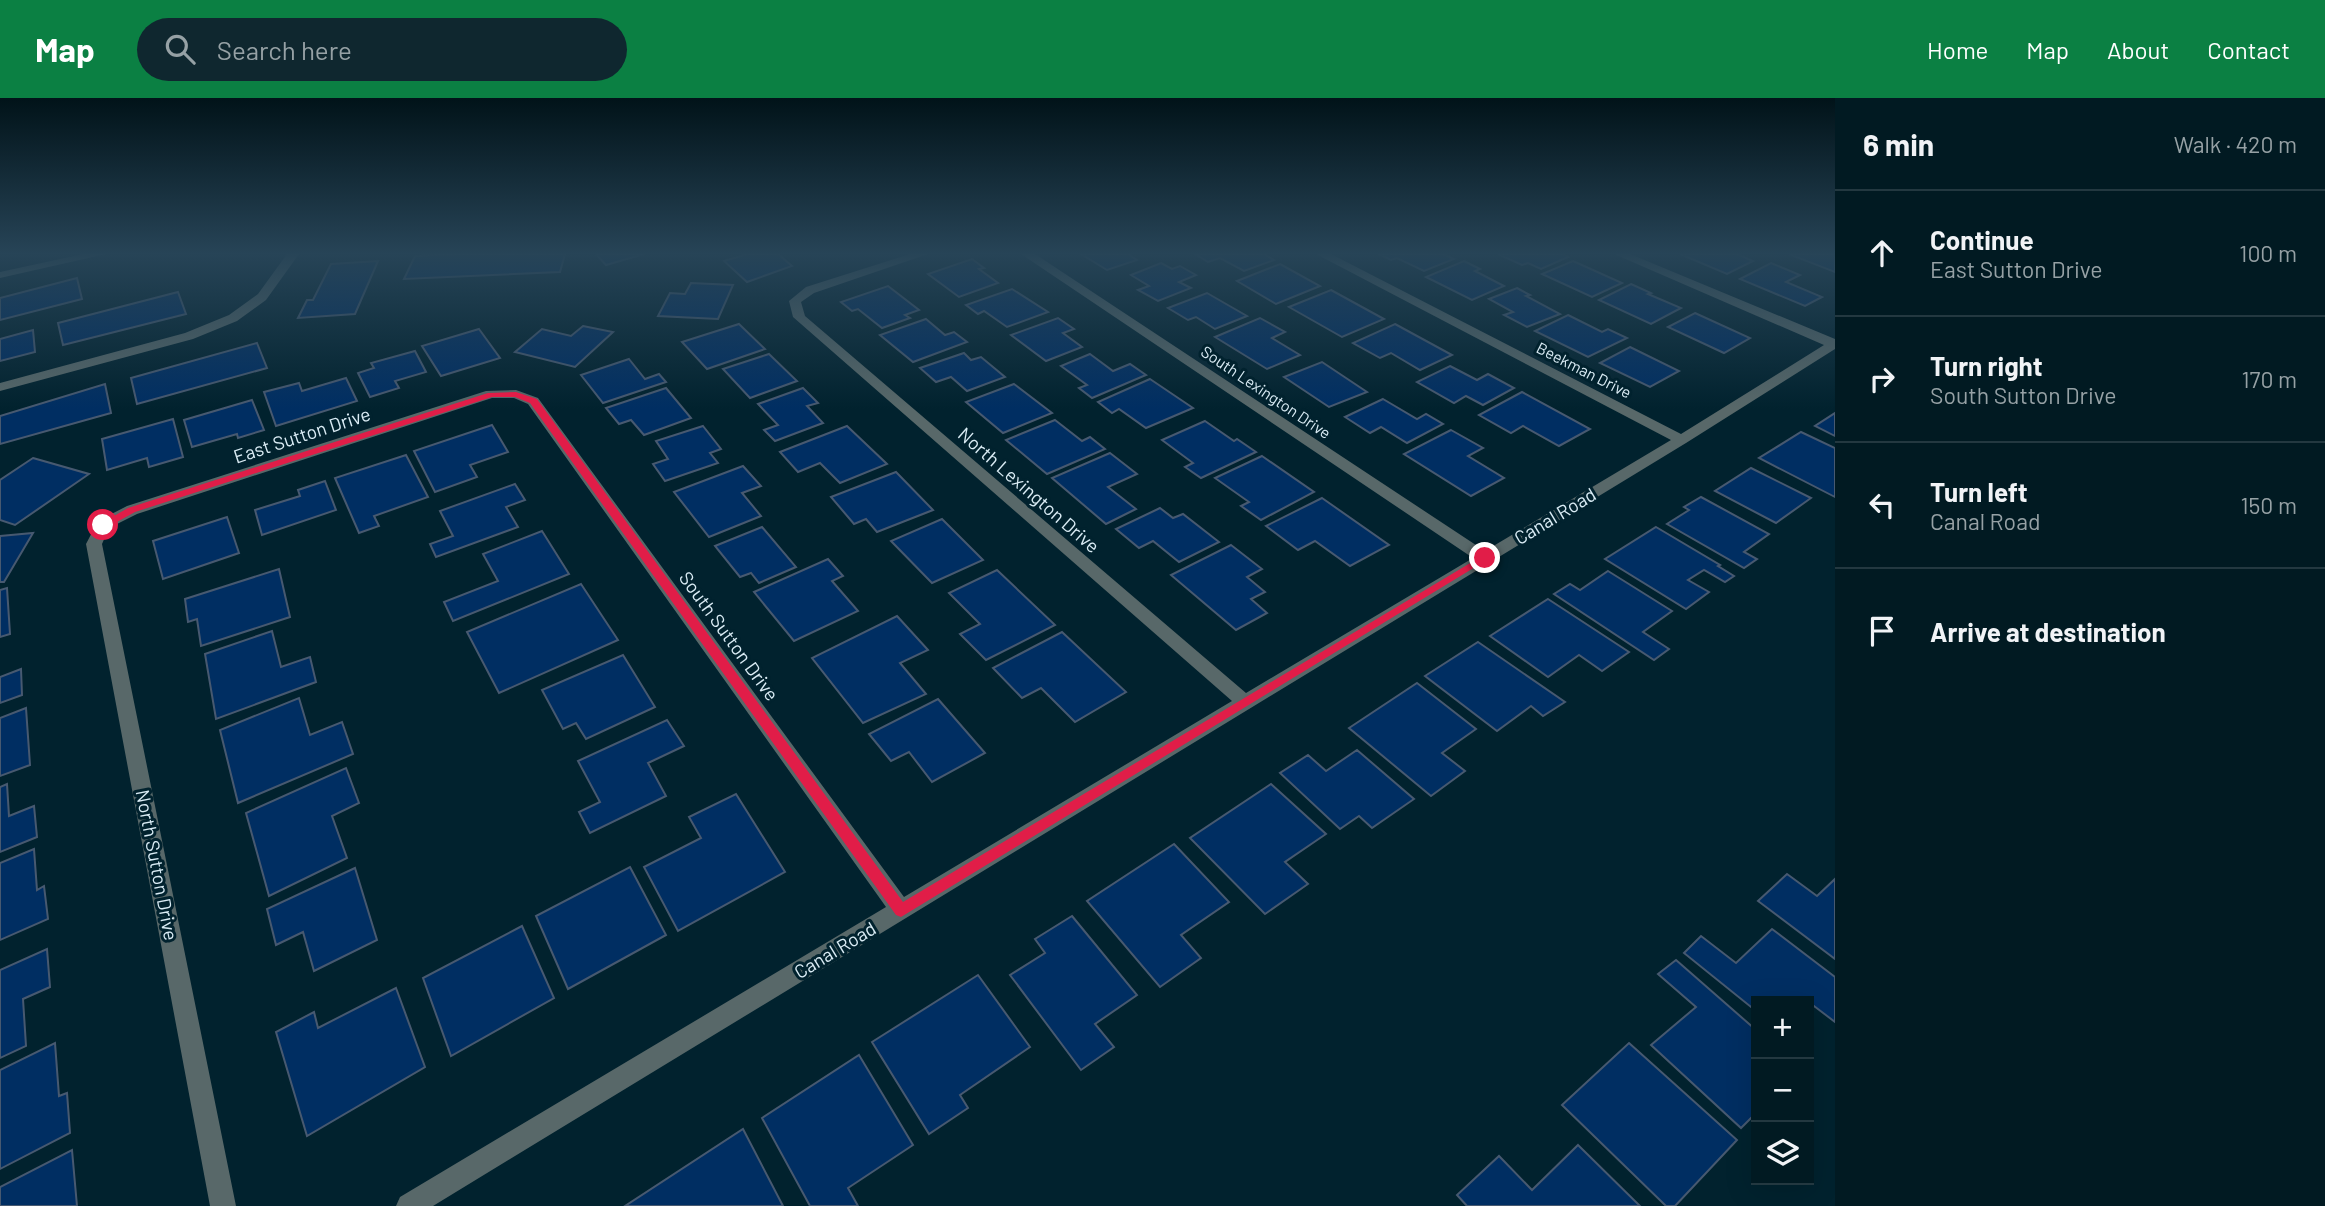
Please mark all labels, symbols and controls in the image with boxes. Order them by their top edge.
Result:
search box [137,18,627,81]
text: Map [35,29,95,69]
icon: search [161,30,199,68]
text: Search here [217,34,352,65]
text: Home [1927,35,1988,64]
text: Map [2026,35,2069,64]
text: About [2107,35,2169,64]
text: Contact [2207,35,2290,64]
text: 6 min [1863,126,1934,162]
text: Walk · 420 m [2174,130,2297,158]
text: Continue [1930,224,2034,255]
icon: ahead [1863,234,1901,272]
text: 100 m [2239,239,2297,267]
text: East Sutton Drive [1930,255,2103,283]
street label: Beekman Drive [1534,337,1635,402]
street label: South Lexington Drive [1198,341,1335,442]
text: Turn right [1930,350,2043,381]
icon: right [1863,360,1901,398]
text: 170 m [2241,365,2297,393]
text: South Sutton Drive [1930,381,2117,409]
street label: East Sutton Drive [230,402,373,467]
street label: North Lexington Drive [954,422,1105,557]
text: Turn left [1930,476,2028,507]
street label: Canal Road [1510,482,1600,549]
icon: left [1863,486,1901,524]
text: 150 m [2241,491,2297,519]
text: Canal Road [1930,507,2040,535]
route start [87,509,118,540]
route end [1469,542,1500,573]
street label: South Sutton Drive [675,567,784,705]
icon: arrive [1863,612,1901,650]
text: Arrive at destination [1930,616,2166,647]
street label: North Sutton Drive [132,788,183,942]
street label: Canal Road [790,916,880,983]
map controls [1751,996,1814,1185]
button: + [1751,996,1814,1059]
button: − [1751,1059,1814,1122]
button: layers [1751,1122,1814,1185]

